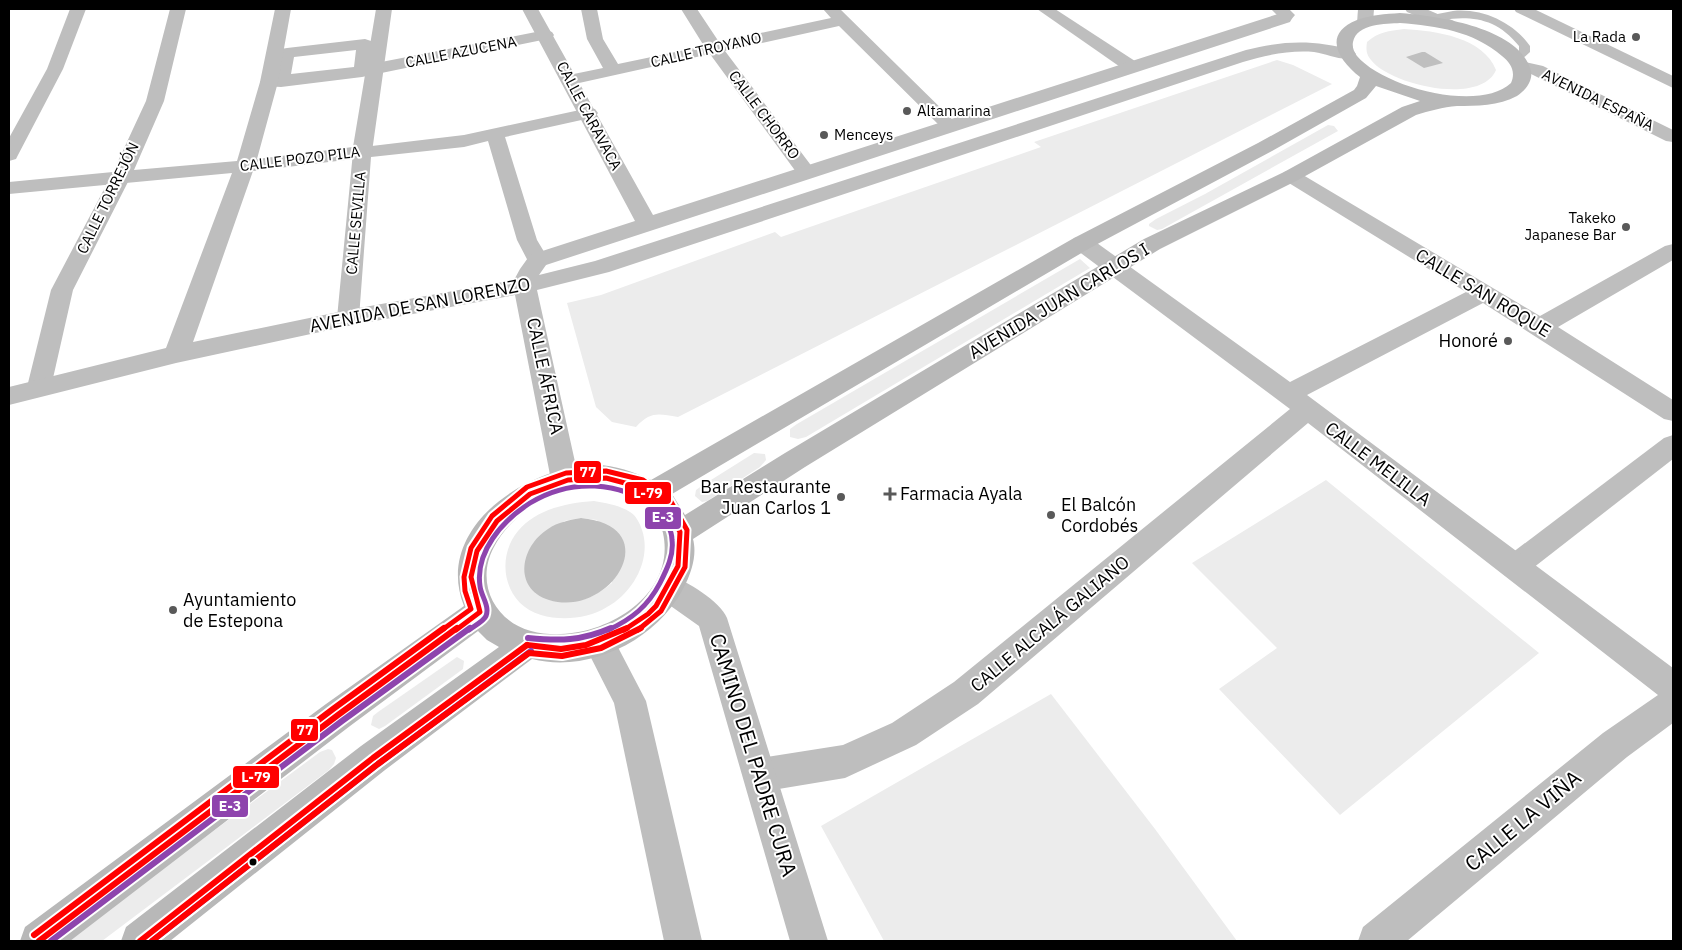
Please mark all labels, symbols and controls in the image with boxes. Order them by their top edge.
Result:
place label: La Rada [1573,27,1626,46]
street label: CALLE TROYANO [649,28,763,72]
street label: CALLE AZUCENA [404,31,519,72]
marker: La Rada [1630,31,1642,43]
street label: CALLE CARAVACA [553,58,626,174]
street label: AVENIDA ESPAÑA [1539,64,1658,135]
street label: CALLE CHORRO [725,66,804,163]
place label: Altamarina [917,101,991,120]
marker: Altamarina [901,105,913,117]
place label: Menceys [834,125,893,144]
marker: Menceys [818,129,830,141]
street label: CALLE TORREJÓN [72,139,143,257]
street label: CALLE POZO PILA [239,142,361,175]
street label: CALLE SEVILLA [342,170,370,275]
place label: Takeko Japanese Bar [1524,208,1616,244]
marker: Takeko Japanese Bar [1620,221,1632,233]
street label: AVENIDA JUAN CARLOS I [964,237,1153,364]
street label: CALLE SAN ROQUE [1411,243,1555,342]
street label: AVENIDA DE SAN LORENZO [308,272,532,337]
street label: CALLE ÁFRICA [522,316,569,437]
place label: Honoré [1438,329,1498,352]
marker: Honoré [1502,335,1514,347]
street label: CALLE MELILLA [1321,416,1436,511]
line badge: 77 [573,460,602,484]
text: 77 [580,463,596,481]
place label: Bar Restaurante Juan Carlos 1 [700,475,831,519]
line badge: L-79 [624,481,672,505]
place label: Farmacia Ayala [900,482,1023,505]
text: L-79 [633,484,663,502]
marker: Farmacia Ayala [884,488,896,500]
marker: Bar Restaurante Juan Carlos 1 [835,491,847,503]
place label: El Balcón Cordobés [1061,493,1138,537]
line badge: E-3 [644,506,682,530]
text: E-3 [652,508,674,526]
marker: El Balcón Cordobés [1045,509,1057,521]
street label: CALLE ALCALÁ GALIANO [965,550,1134,697]
place label: Ayuntamiento de Estepona [183,588,296,632]
marker: Ayuntamiento de Estepona [167,604,179,616]
street label: CAMINO DEL PADRE CURA [704,630,804,880]
line badge: 77 [290,718,319,742]
text: 77 [297,721,313,739]
street label: CALLE LA VIÑA [1458,763,1586,877]
line badge: L-79 [232,765,280,789]
text: L-79 [241,768,271,786]
line badge: E-3 [211,794,249,818]
text: E-3 [219,797,241,815]
unlabelled marker [248,857,258,867]

